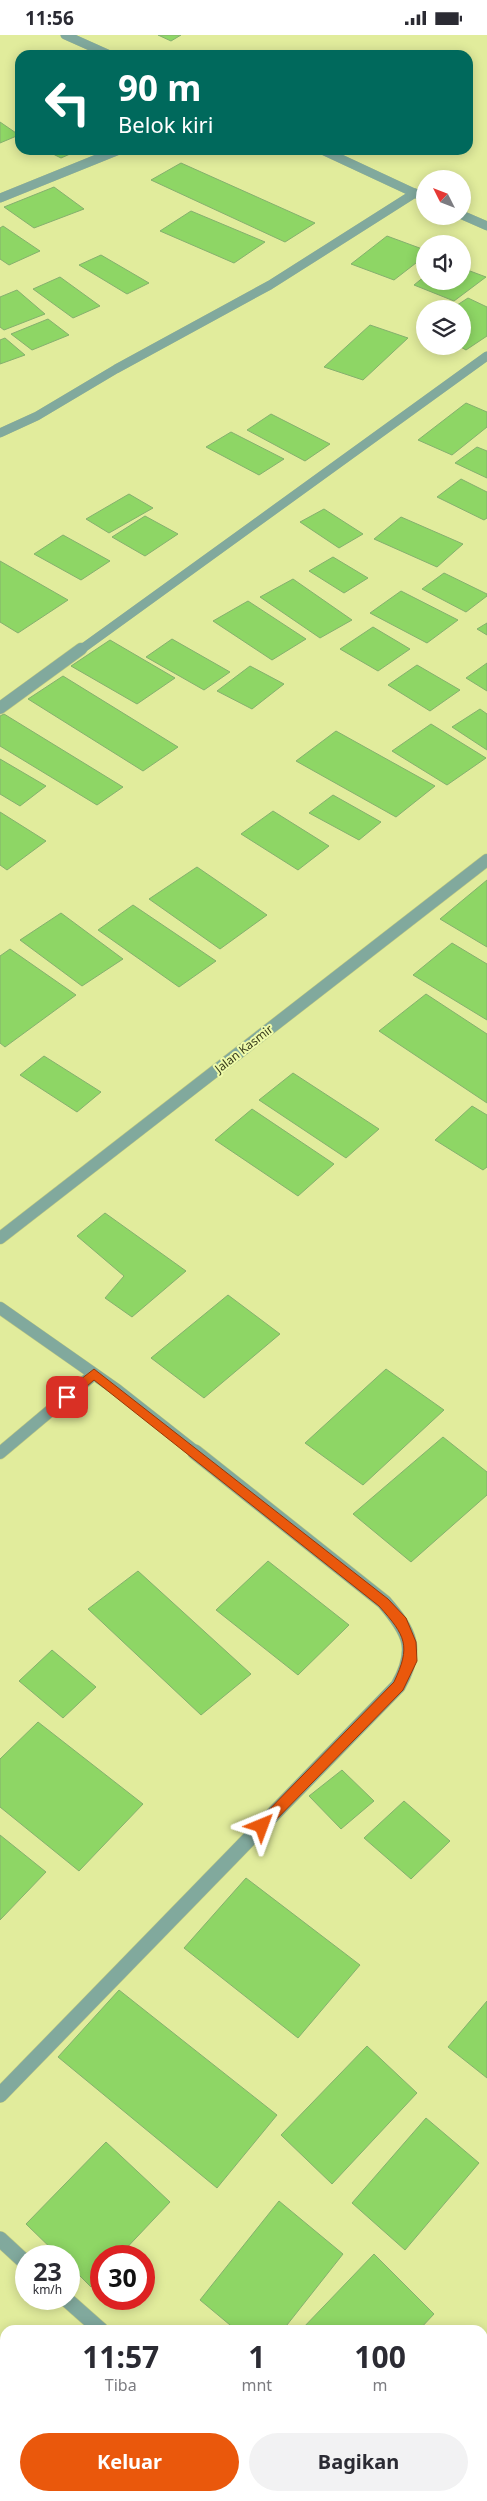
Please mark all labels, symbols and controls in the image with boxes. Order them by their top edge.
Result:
text: 11:56 [25,5,74,31]
text: 90 m [118,64,201,111]
icon: left [35,70,100,135]
text: Belok kiri [118,109,213,139]
north arrow [416,170,471,225]
map controls [416,170,471,355]
button: sound [416,235,471,290]
button: layers [416,300,471,355]
street label: Jalan Kasmir [210,1020,276,1077]
pin [46,1376,88,1418]
icon: arrive [53,1383,81,1411]
position arrow [235,1799,287,1851]
speed limit sign: 30 [90,2245,155,2310]
text: 23 [33,2254,62,2288]
text: km/h [33,2281,62,2298]
text: 11:57 [82,2336,159,2377]
text: 1 [248,2336,265,2377]
text: 100 [354,2336,406,2377]
text: Tiba [105,2374,137,2396]
text: mnt [241,2374,272,2396]
text: m [373,2374,388,2396]
button: Keluar [20,2433,239,2491]
button: Bagikan [249,2433,468,2491]

